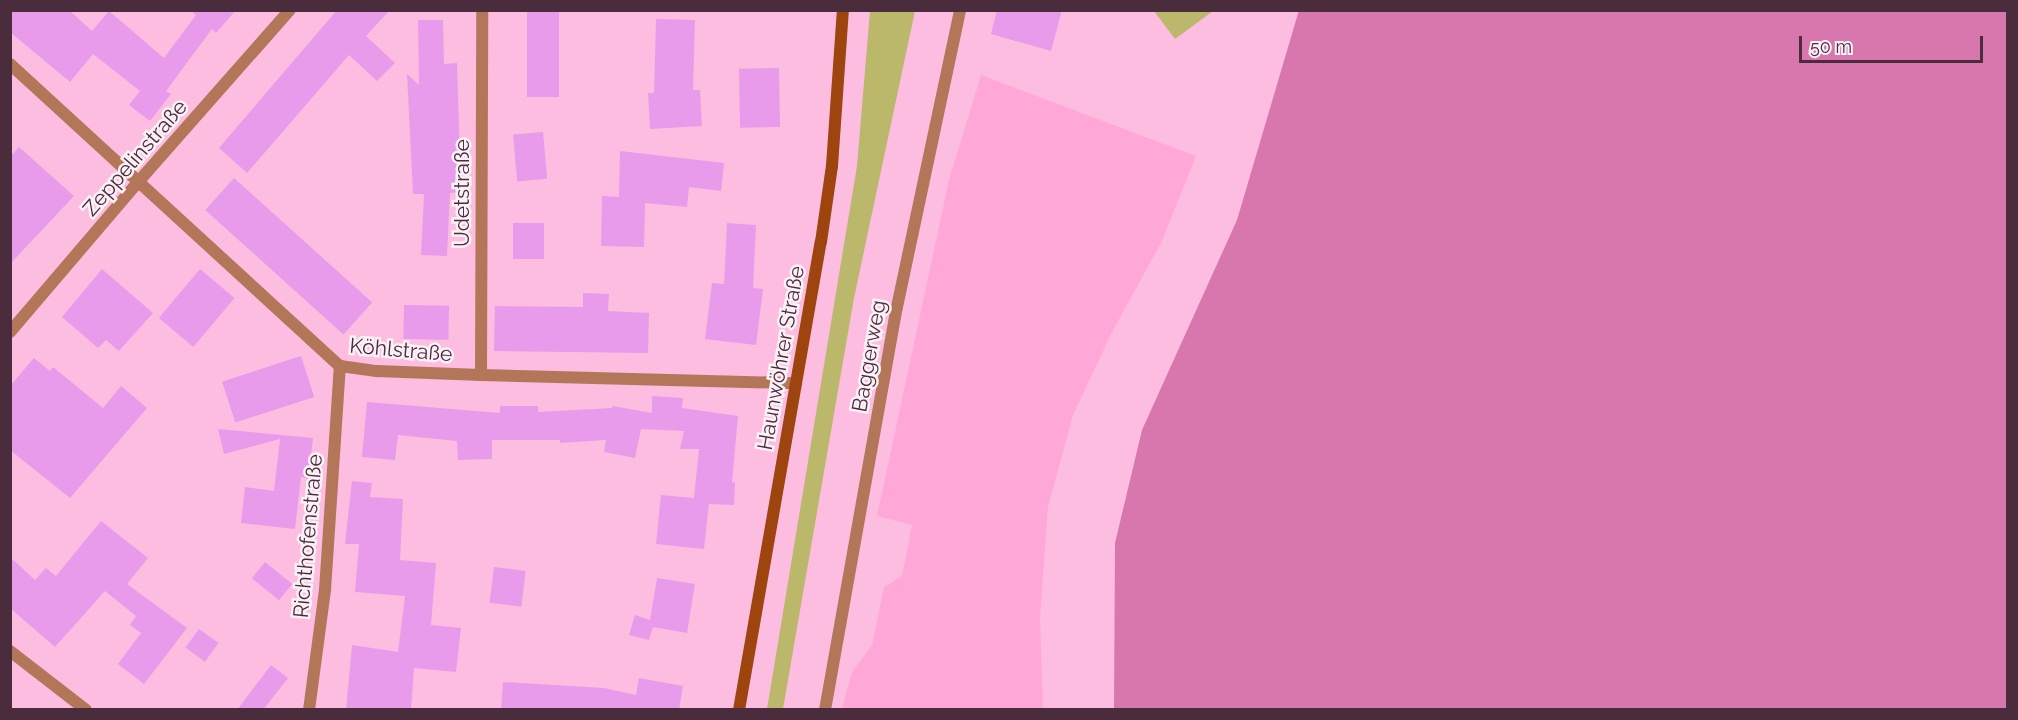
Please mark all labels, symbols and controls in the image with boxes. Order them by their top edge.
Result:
scale bar [1802,24,1986,62]
text: 50 m [1810,36,1852,57]
street label: Zeppelinstraße [78,95,192,221]
street label: Udetstraße [449,139,475,247]
street label: Haunwöhrer Straße [752,264,810,452]
street label: Baggerweg [847,298,891,414]
street label: Köhlstraße [349,333,453,367]
street label: Richthofenstraße [288,453,328,619]

